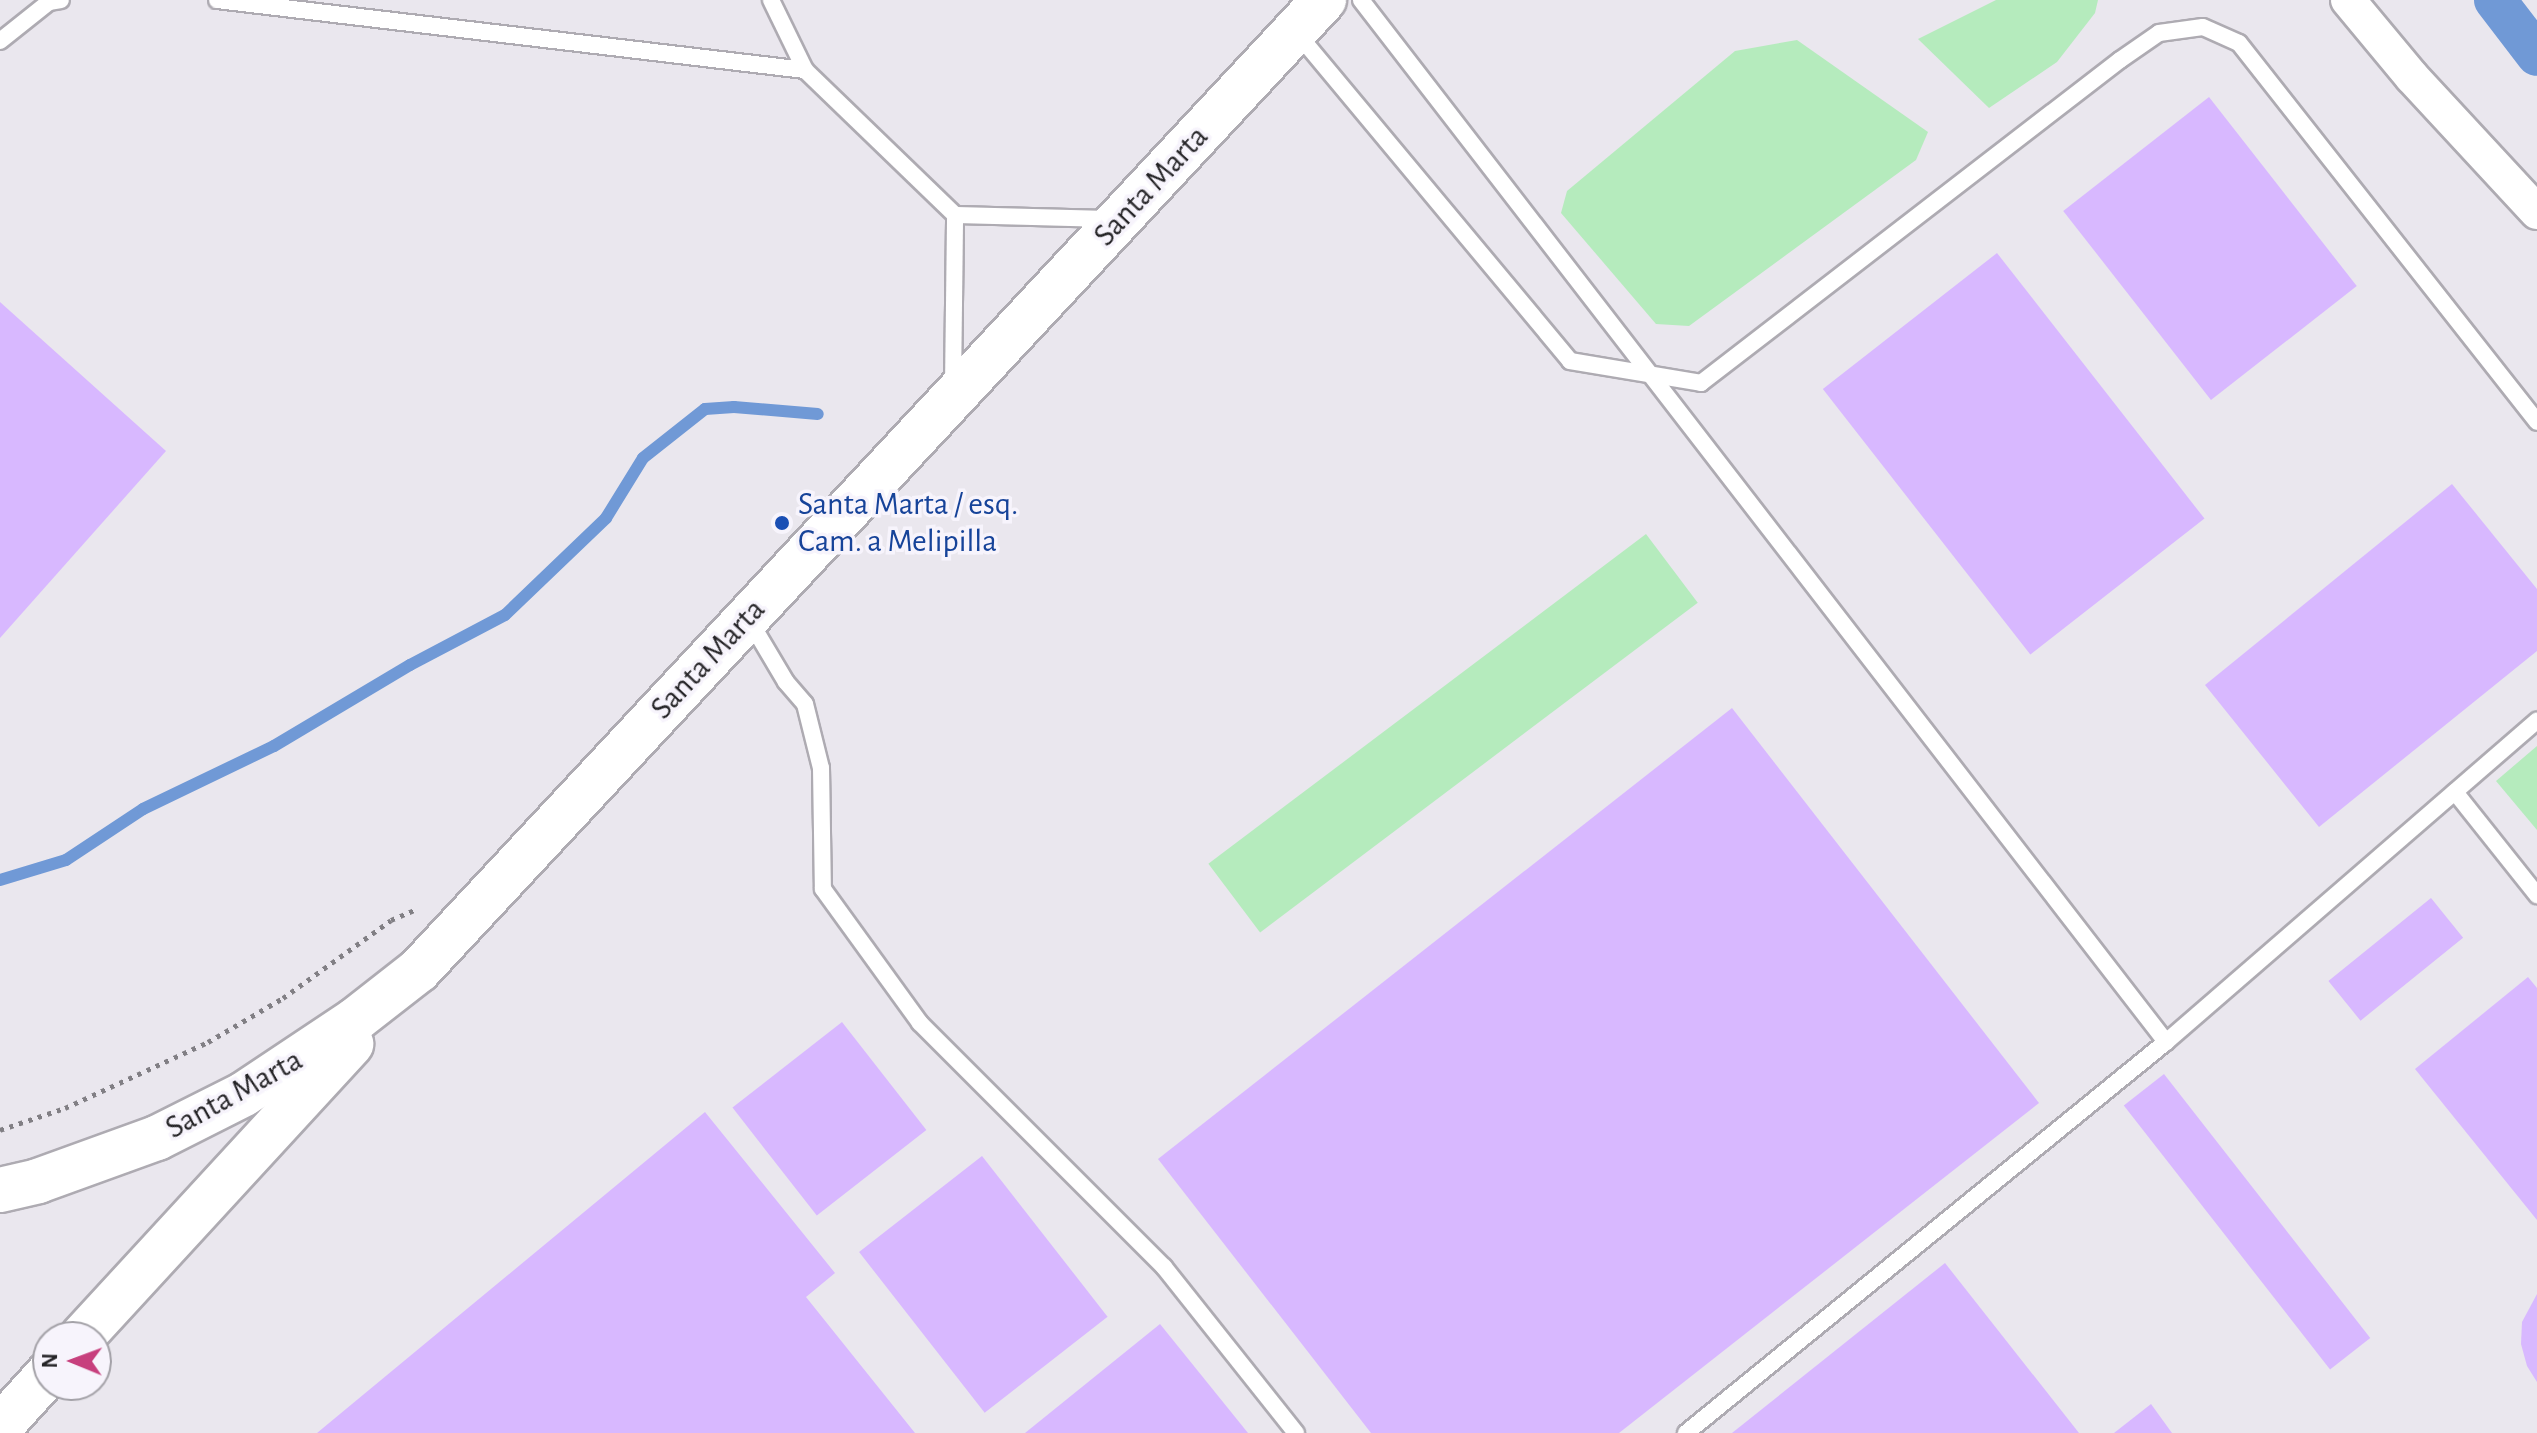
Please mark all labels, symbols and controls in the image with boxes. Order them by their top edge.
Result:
street label: Santa Marta [1086,118,1216,254]
place label: Santa Marta / esq. Cam. a Melipilla [798,486,1018,561]
marker: Santa Marta / esq. Cam. a Melipilla [773,514,791,532]
street label: Santa Marta [643,591,773,727]
street label: Santa Marta [159,1041,309,1147]
north arrow [32,1321,112,1401]
text: N [39,1353,61,1368]

